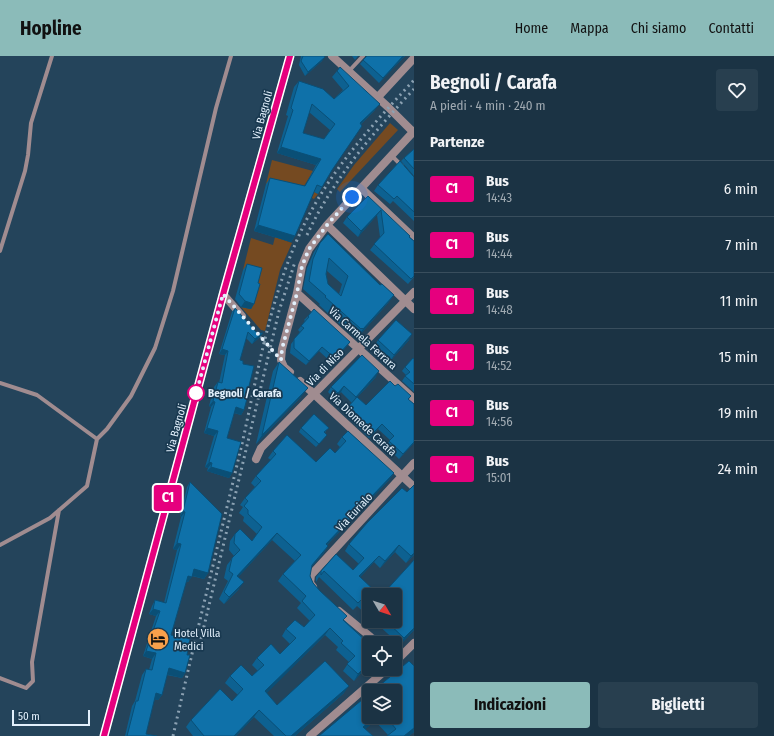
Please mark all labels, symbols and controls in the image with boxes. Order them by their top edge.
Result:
text: Hopline [20,17,82,40]
text: Home [515,20,548,37]
text: Mappa [570,20,609,37]
text: Chi siamo [631,20,686,37]
text: Contatti [708,20,754,37]
button: heart [716,69,758,111]
text: Begnoli / Carafa [430,71,557,94]
street label: Via Bagnoli [250,89,275,141]
text: A piedi · 4 min · 240 m [430,98,546,113]
text: Partenze [430,133,485,151]
text: Bus [486,172,509,190]
text: C1 [446,180,458,197]
text: 6 min [724,180,758,198]
your location [342,187,362,207]
text: 14:43 [486,190,512,205]
text: Bus [486,228,509,246]
text: C1 [446,236,458,253]
text: 7 min [725,236,758,254]
text: 14:44 [486,246,513,261]
text: Bus [486,284,509,302]
text: C1 [446,292,458,309]
text: 11 min [720,292,758,310]
text: 14:48 [486,302,513,317]
street label: Via Carmela Ferrara [326,304,399,372]
text: Bus [486,340,509,358]
street label: Via di Niso [304,346,347,389]
text: C1 [446,348,458,365]
text: 15 min [719,348,758,366]
text: 14:52 [486,358,512,373]
marker: Begnoli / Carafa [187,384,205,402]
place label: Begnoli / Carafa [208,387,282,400]
street label: Via Diomede Carafa [326,390,399,459]
text: Bus [486,396,509,414]
street label: Via Bagnoli [164,402,189,454]
text: C1 [446,404,458,421]
text: 19 min [718,404,758,422]
text: 14:56 [486,414,513,429]
text: Bus [486,452,509,470]
text: C1 [446,460,458,477]
text: 24 min [718,460,758,478]
text: 15:01 [486,470,511,485]
line badge: C1 [150,485,186,511]
text: C1 [162,489,174,506]
street label: Via Eurialo [333,490,376,534]
north arrow [362,588,402,628]
map controls [362,588,402,724]
hotel icon: Hotel Villa Medici [145,626,171,652]
place label: Hotel Villa Medici [174,627,220,653]
button: locate [362,636,402,676]
button: Indicazioni [430,682,590,728]
button: Biglietti [598,682,758,728]
button: layers [362,684,402,724]
scale bar [12,708,90,727]
text: 50 m [18,710,40,723]

